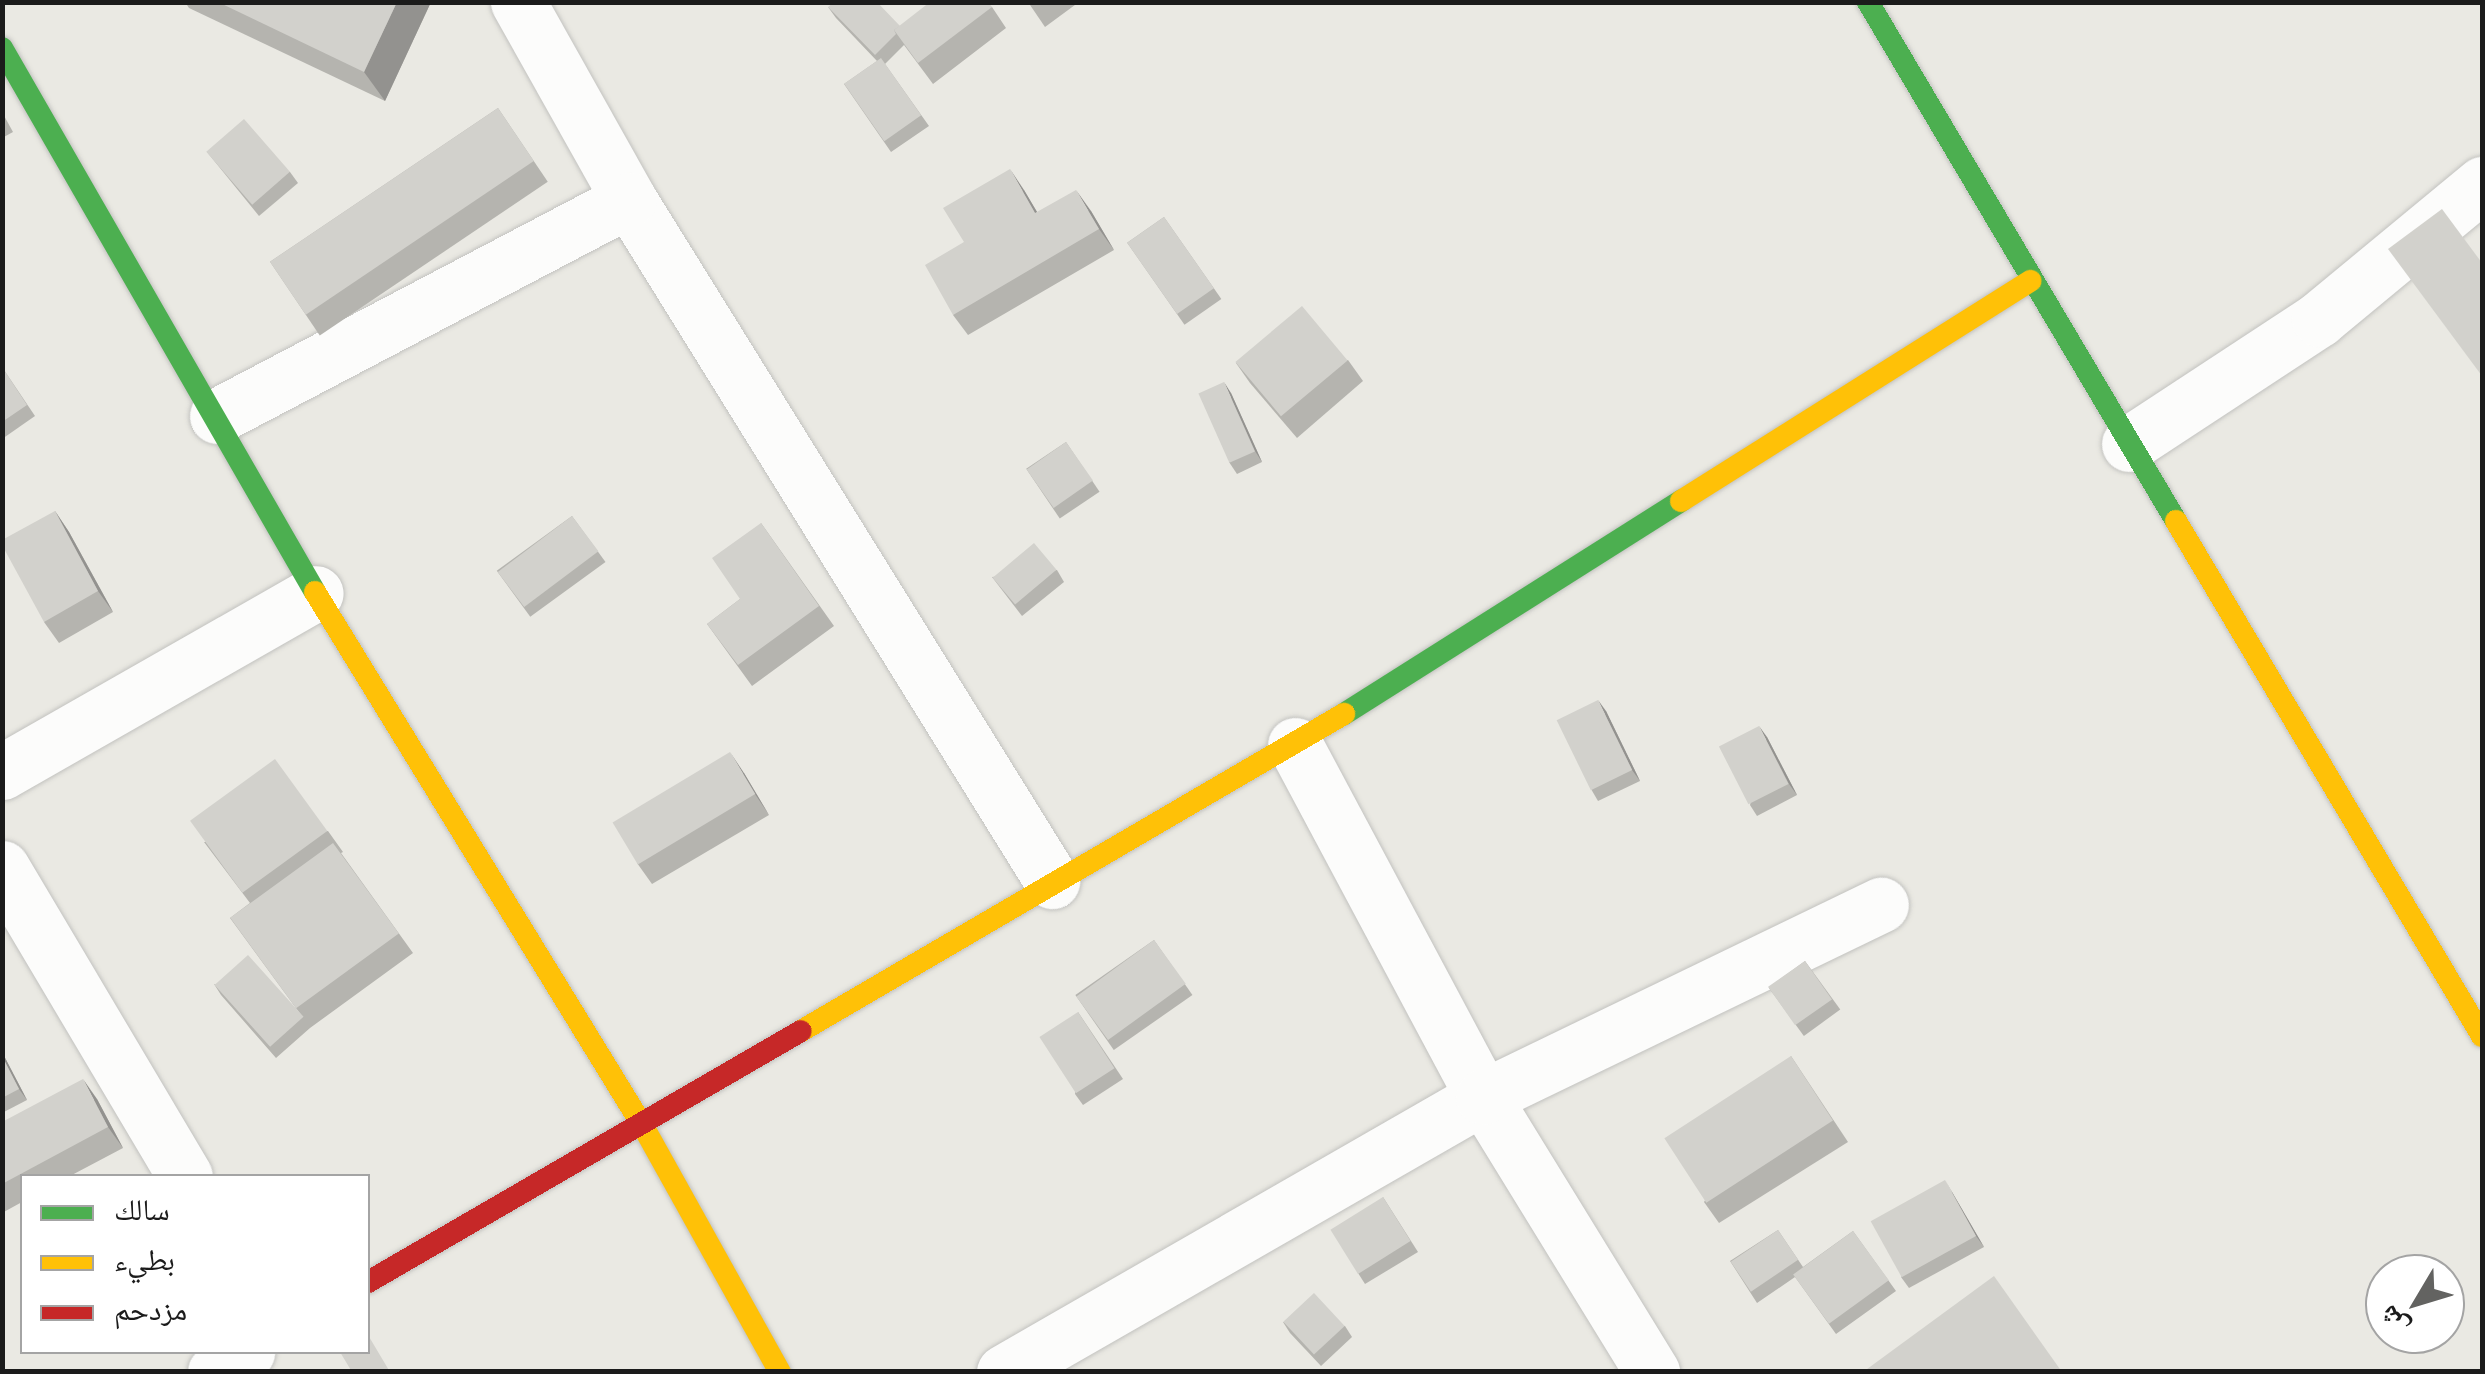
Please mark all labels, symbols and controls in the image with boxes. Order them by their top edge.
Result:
legend [20,1174,370,1354]
text: سالك [114,1191,170,1228]
text: بطيء [114,1241,175,1278]
north arrow [2365,1254,2465,1354]
text: مزدحم [114,1291,187,1328]
text: ش [2370,1299,2415,1343]

